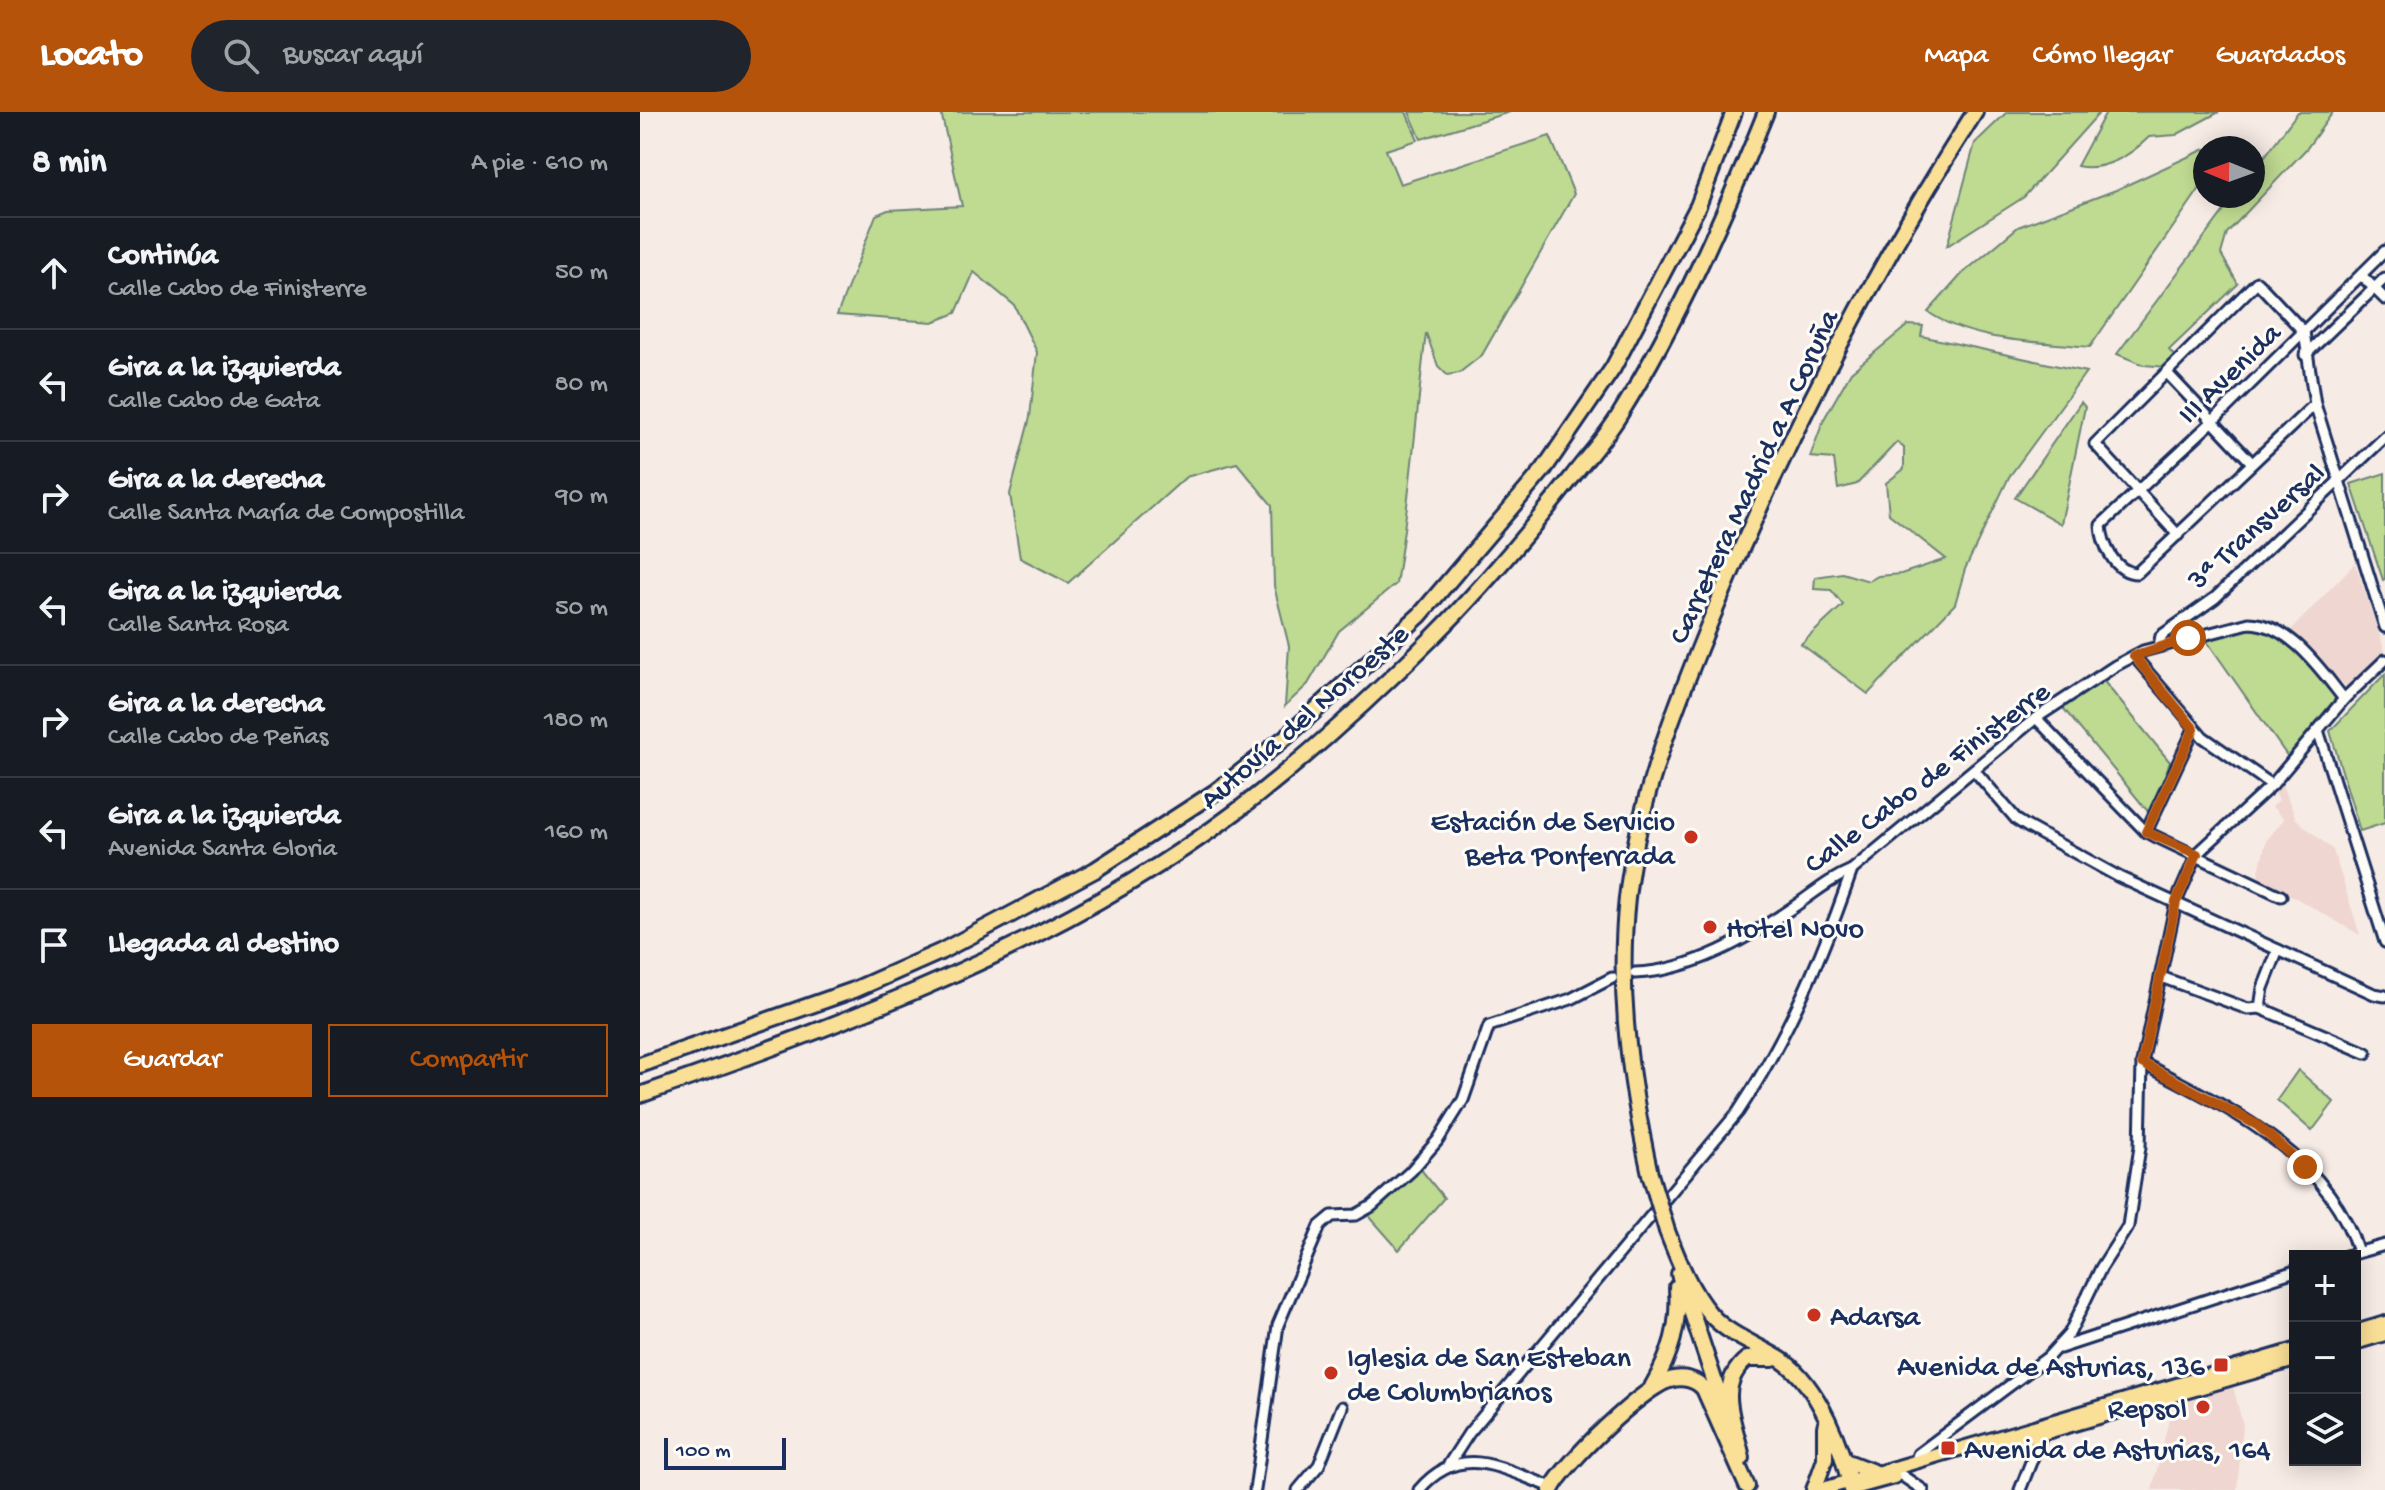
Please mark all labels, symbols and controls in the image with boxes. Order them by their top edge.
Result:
search box [191,20,751,92]
text: Locato [40,34,143,78]
icon: search [219,34,263,78]
text: Buscar aquí [283,39,423,74]
text: Mapa [1924,40,1989,73]
text: Cómo llegar [2033,40,2172,73]
text: Guardados [2216,40,2345,73]
north arrow [2193,136,2265,208]
text: 8 min [32,144,106,184]
text: A pie · 610 m [471,149,608,180]
text: Continúa [108,240,218,275]
icon: ahead [32,251,76,295]
text: 50 m [555,258,608,289]
text: Calle Cabo de Finisterre [108,275,367,306]
street label: Carretera Madrid a A Coruña [1663,304,1850,651]
street label: III Avenida [2172,317,2291,433]
text: Gira a la izquierda [108,352,341,387]
icon: left [32,363,76,407]
text: 80 m [554,370,608,401]
text: Calle Cabo de Gata [108,387,320,418]
street label: 3ª Transversal [2181,457,2334,600]
text: Gira a la derecha [108,464,324,499]
icon: right [32,475,76,519]
text: 90 m [556,482,608,513]
text: Calle Santa María de Compostilla [108,499,464,530]
text: Gira a la izquierda [108,576,341,611]
icon: left [32,587,76,631]
text: 50 m [555,594,608,625]
text: Calle Santa Rosa [108,611,289,642]
street label: Autovía del Noroeste [1194,618,1418,819]
route start [2170,620,2206,656]
street label: Calle Cabo de Finisterre [1799,676,2059,883]
text: Gira a la derecha [108,688,324,723]
icon: right [32,699,76,743]
text: 180 m [544,706,608,737]
text: Calle Cabo de Peñas [108,723,328,754]
text: Gira a la izquierda [108,800,341,835]
place label: Estación de Servicio Beta Ponferrada [1431,807,1676,876]
icon: left [32,811,76,855]
text: 160 m [545,818,608,849]
marker: Estación de Servicio Beta Ponferrada [1682,828,1700,846]
text: Avenida Santa Gloria [108,835,337,866]
place label: Hotel Novo [1726,914,1864,949]
marker: Hotel Novo [1701,918,1719,936]
icon: arrive [32,923,76,967]
text: Llegada al destino [108,928,339,963]
button: Guardar [32,1024,312,1097]
button: Compartir [328,1024,608,1097]
route end [2287,1149,2323,1185]
map controls [2289,1250,2361,1466]
button: + [2289,1250,2361,1322]
place label: Adarsa [1830,1302,1922,1337]
marker: Adarsa [1805,1306,1823,1324]
button: − [2289,1322,2361,1394]
place label: Iglesia de San Esteban de Columbrianos [1347,1343,1631,1412]
place label: Avenida de Asturias, 136 [1897,1352,2206,1387]
marker: Avenida de Asturias, 136 [2212,1356,2230,1374]
marker: Iglesia de San Esteban de Columbrianos [1322,1364,1340,1382]
place label: Repsol [2108,1394,2187,1429]
button: layers [2289,1394,2361,1466]
marker: Repsol [2194,1398,2212,1416]
scale bar [664,1434,786,1470]
place label: Avenida de Asturias, 164 [1964,1435,2271,1470]
text: 100 m [676,1439,731,1465]
marker: Avenida de Asturias, 164 [1939,1439,1957,1457]

